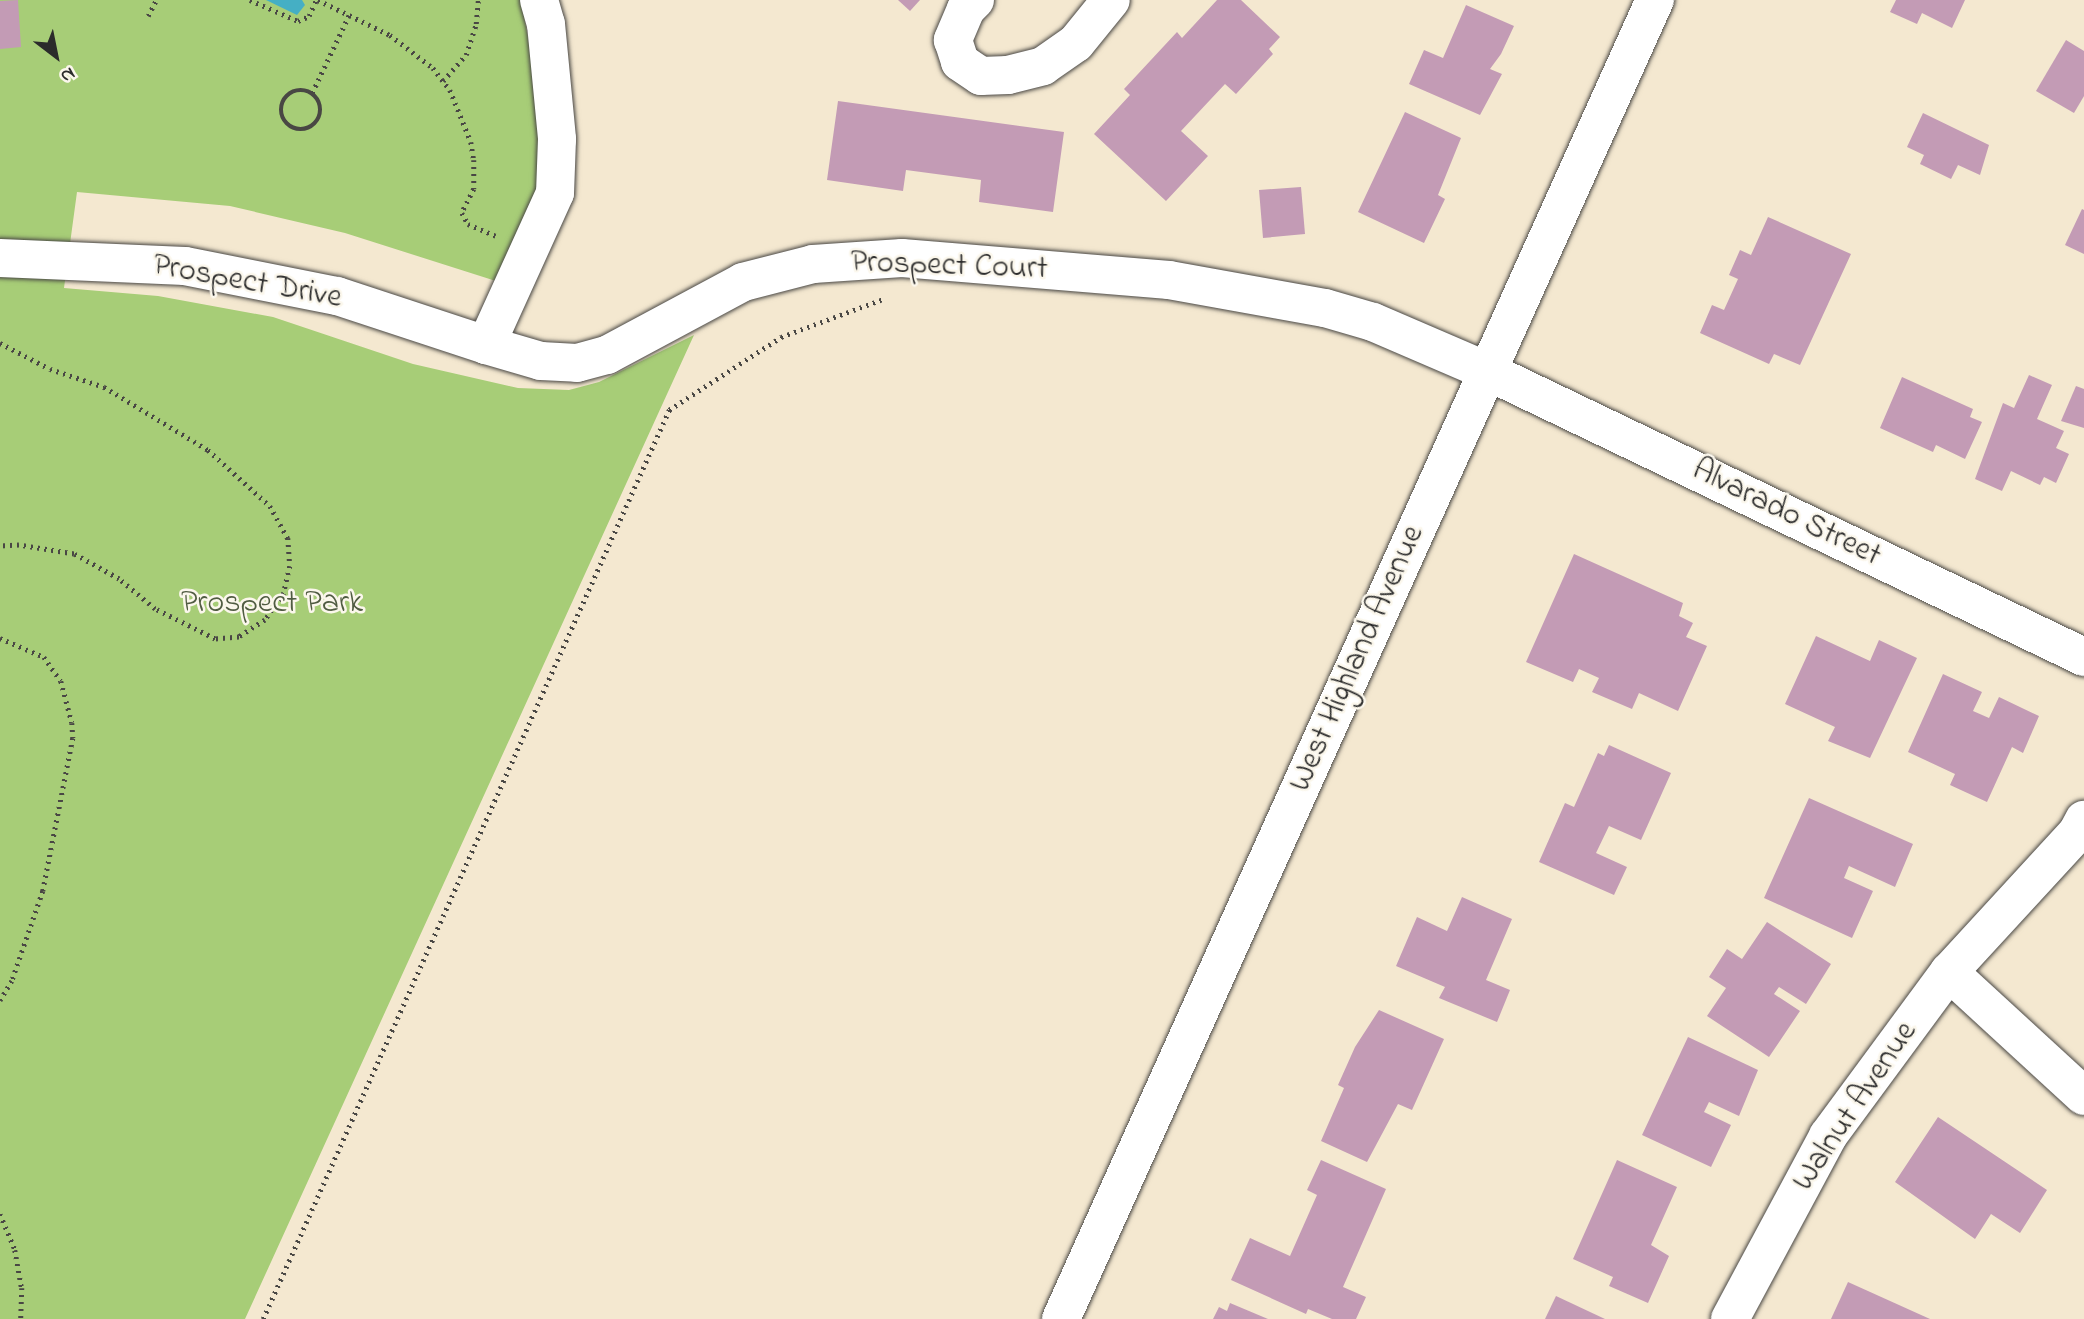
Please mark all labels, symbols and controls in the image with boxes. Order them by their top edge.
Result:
north arrow [21,21,91,91]
text: N [55,59,80,89]
street label: Prospect Court [850,244,1048,290]
street label: Prospect Drive [150,248,344,318]
street label: Alvarado Street [1685,452,1887,576]
street label: West Highland Avenue [1282,520,1434,798]
park label: Prospect Park [181,585,363,623]
street label: Walnut Avenue [1785,1015,1927,1199]

